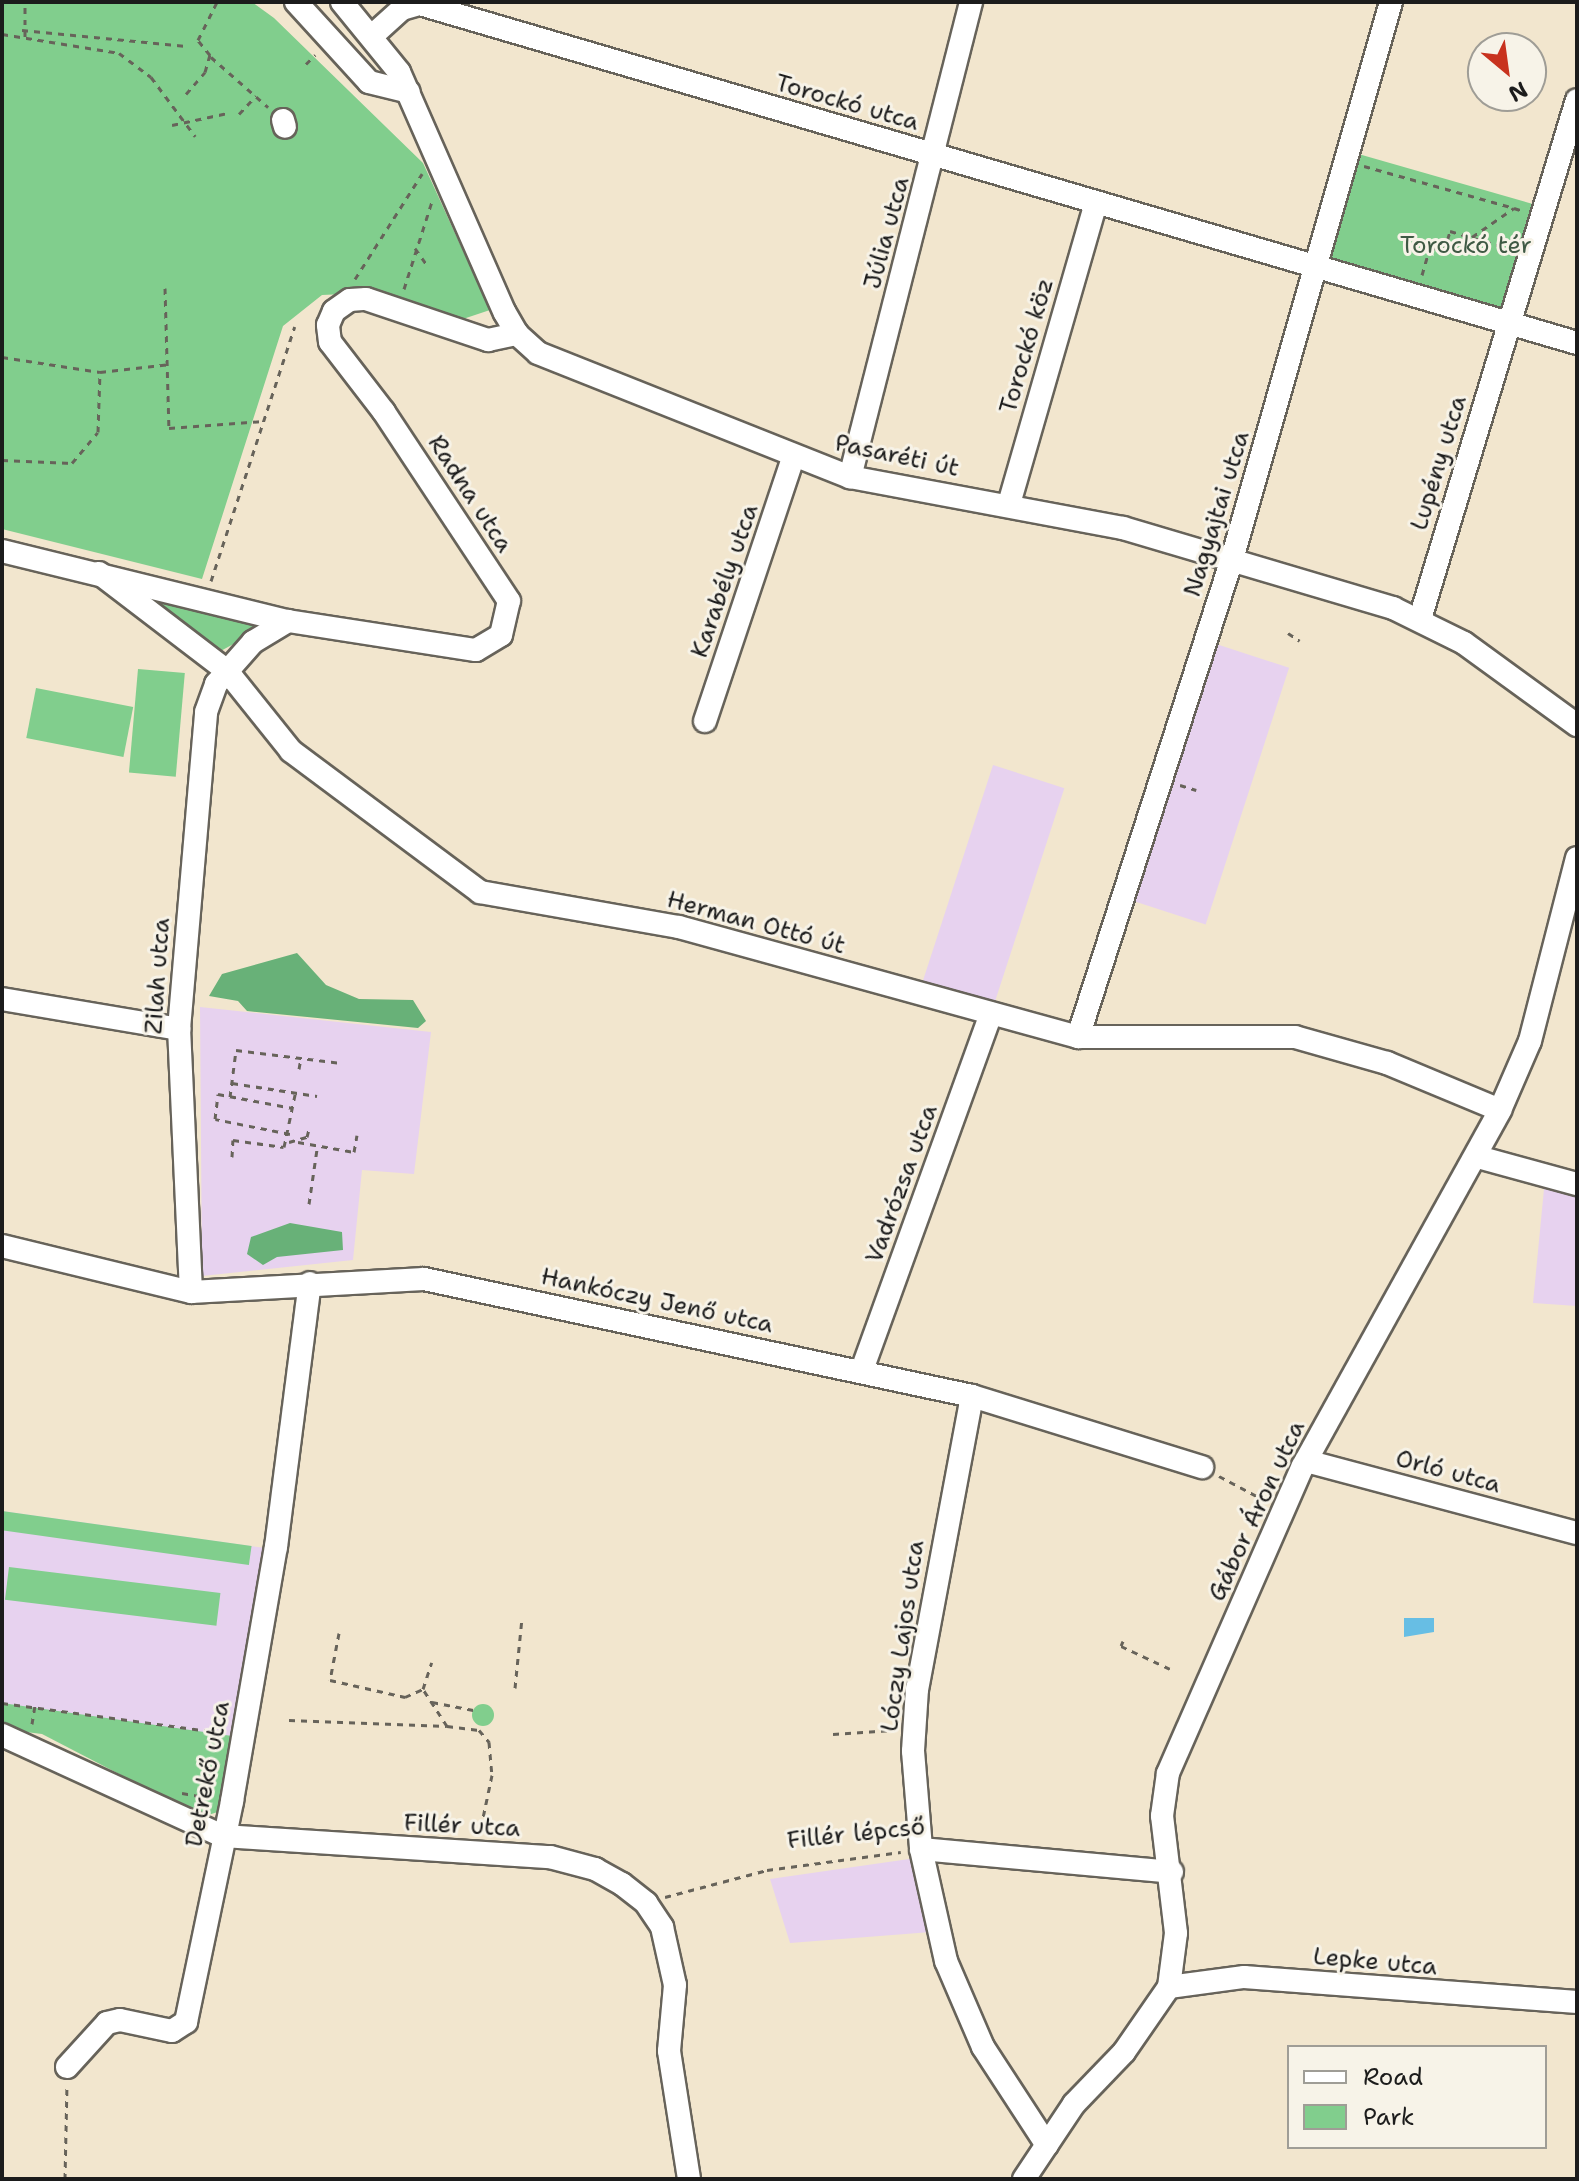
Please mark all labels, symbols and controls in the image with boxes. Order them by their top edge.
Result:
north arrow [1467,32,1547,112]
street label: Torockó utca [772,69,922,137]
text: N [1503,75,1533,109]
street label: Júlia utca [858,174,916,292]
park label: Torockó tér [1400,232,1532,260]
street label: Torockó köz [994,275,1060,417]
street label: Lupény utca [1405,392,1473,534]
street label: Nagyajtai utca [1178,428,1256,600]
street label: Pasaréti út [832,429,962,483]
street label: Radna utca [421,430,519,558]
street label: Karabély utca [685,500,765,662]
street label: Herman Ottó út [664,885,848,961]
street label: Zilah utca [140,917,176,1035]
street label: Vadrózsa utca [860,1101,944,1267]
street label: Hankóczy Jenő utca [538,1262,776,1340]
street label: Gábor Áron utca [1203,1416,1311,1606]
street label: Orló utca [1392,1444,1504,1500]
street label: Lóczy Lajos utca [875,1538,931,1734]
street label: Detrekő utca [180,1699,236,1849]
street label: Fillér utca [403,1809,521,1843]
street label: Fillér lépcső [786,1812,926,1856]
street label: Lepke utca [1312,1942,1438,1982]
legend [1287,2045,1547,2149]
text: Road [1363,2061,1423,2093]
text: Park [1363,2101,1415,2133]

